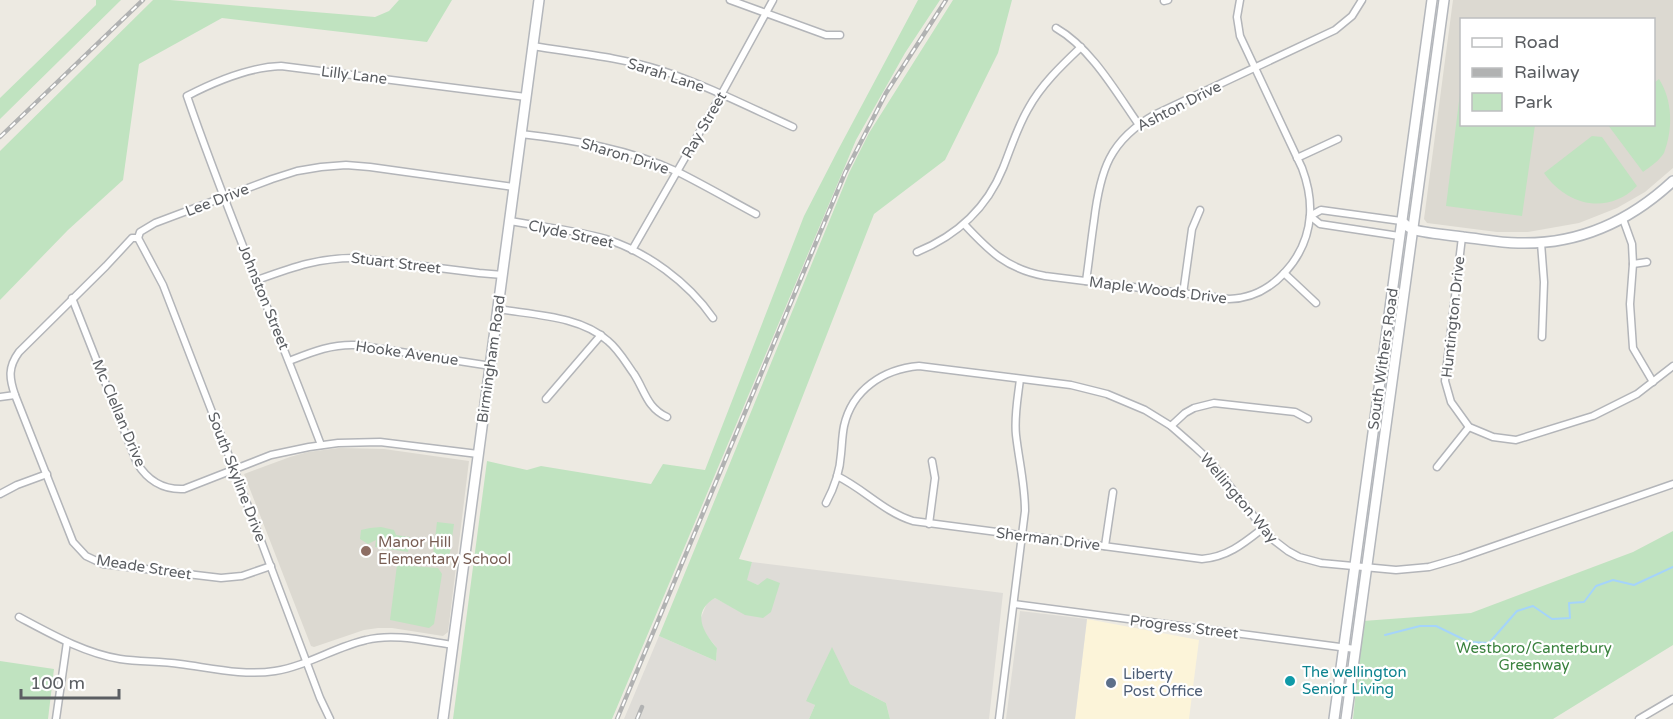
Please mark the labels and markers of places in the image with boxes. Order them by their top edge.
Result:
place label: Manor Hill Elementary School [378,533,511,568]
marker: Manor Hill Elementary School [359,544,373,558]
place label: The wellington Senior Living [1302,663,1407,698]
place label: Liberty Post Office [1123,665,1203,700]
marker: The wellington Senior Living [1283,674,1297,688]
marker: Liberty Post Office [1104,676,1118,690]

